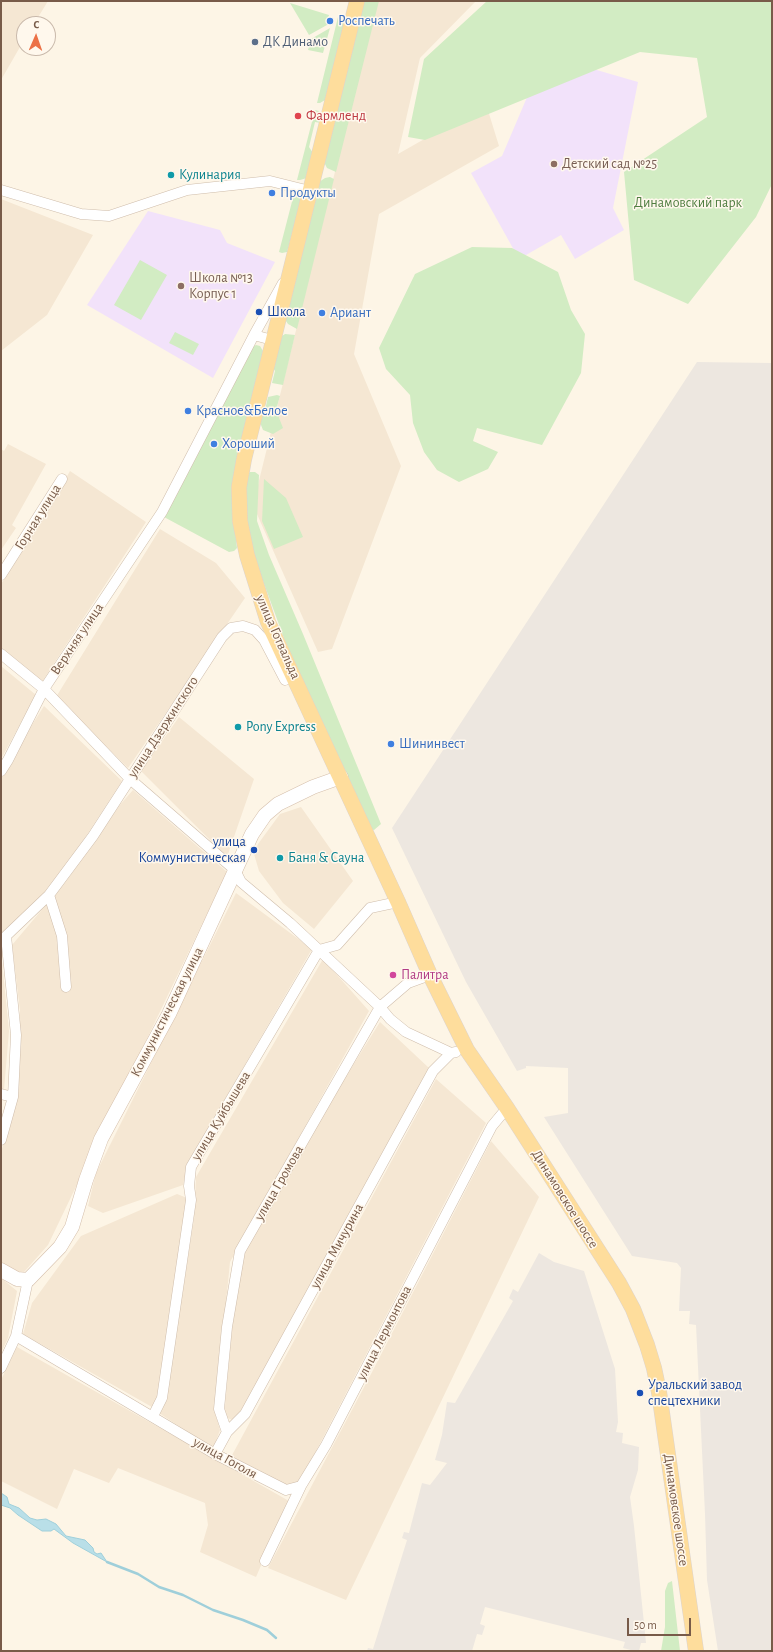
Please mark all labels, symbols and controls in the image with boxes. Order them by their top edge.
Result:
place label: Роспечать [338,13,395,29]
north arrow [16,16,56,56]
marker: Роспечать [325,16,335,26]
text: С [33,19,40,30]
place label: ДК Динамо [263,34,328,50]
marker: ДК Динамо [250,37,260,47]
place label: Фармленд [306,108,366,124]
marker: Фармленд [293,111,303,121]
place label: Детский сад №25 [562,156,657,172]
marker: Детский сад №25 [549,159,559,169]
place label: Кулинария [179,167,241,183]
marker: Кулинария [166,170,176,180]
place label: Продукты [280,185,336,201]
marker: Продукты [267,188,277,198]
park label: Динамовский парк [634,195,742,211]
place label: Школа №13 Корпус 1 [189,270,253,302]
marker: Школа №13 Корпус 1 [176,281,186,291]
place label: Школа [267,304,306,320]
place label: Ариант [330,305,371,321]
marker: Школа [254,307,264,317]
marker: Ариант [317,308,327,318]
place label: Красное&Белое [196,403,288,419]
marker: Красное&Белое [183,406,193,416]
place label: Хороший [222,436,275,452]
marker: Хороший [209,439,219,449]
street label: Горная улица [11,481,65,553]
street label: улица Готвальда [252,592,304,682]
street label: Верхняя улица [47,600,107,678]
street label: улица Дзержинского [124,673,202,781]
place label: Pony Express [246,719,316,735]
marker: Pony Express [233,722,243,732]
place label: Шининвест [399,736,465,752]
marker: Шининвест [386,739,396,749]
place label: улица Коммунистическая [138,834,246,866]
marker: улица Коммунистическая [249,845,259,855]
place label: Баня & Сауна [288,850,364,866]
marker: Баня & Сауна [275,853,285,863]
street label: Коммунистическая улица [127,944,207,1080]
place label: Палитра [401,967,449,983]
marker: Палитра [388,970,398,980]
street label: улица Куйбышева [188,1068,254,1164]
street label: улица Громова [251,1143,307,1223]
street label: Динамовское шоссе [528,1146,602,1252]
street label: улица Мичурина [307,1200,367,1292]
street label: улица Лермонтова [353,1283,415,1383]
place label: Уральский завод спецтехники [648,1377,742,1410]
marker: Уральский завод спецтехники [635,1388,645,1398]
street label: улица Гоголя [190,1433,260,1483]
street label: Динамовское шоссе [660,1453,692,1567]
scale bar [629,1610,693,1636]
text: 50 m [634,1619,657,1631]

